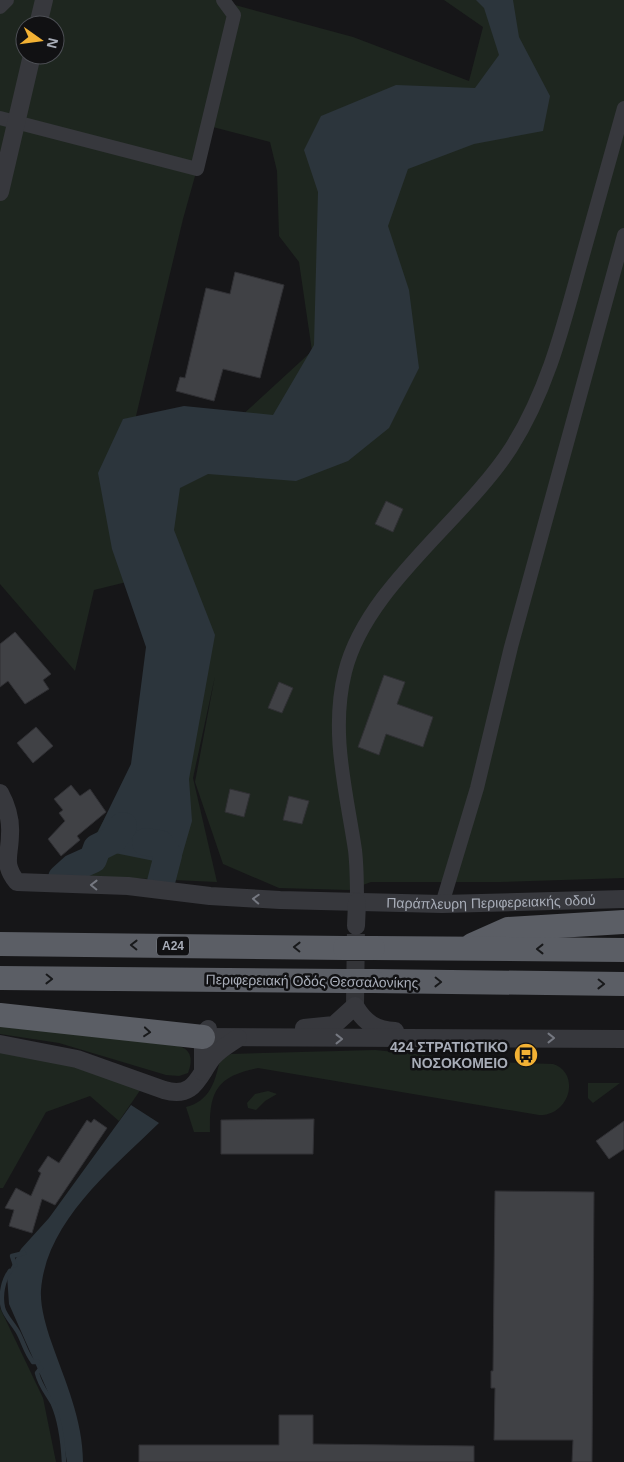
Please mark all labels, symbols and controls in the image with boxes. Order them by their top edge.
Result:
north arrow [15,15,65,65]
text: N [44,36,62,50]
one-way arrow [90,880,98,890]
street label: Παράπλευρη Περιφερειακής οδού [386,892,596,912]
one-way arrow [252,894,260,905]
road number: Α24 [157,936,189,956]
one-way arrow [130,940,138,951]
one-way arrow [292,942,300,952]
one-way arrow [536,944,544,954]
street label: Περιφερειακή Οδός Θεσσαλονίκης [206,971,419,991]
one-way arrow [45,974,53,984]
one-way arrow [434,977,442,987]
one-way arrow [597,979,605,989]
one-way arrow [143,1026,151,1037]
one-way arrow [548,1033,555,1043]
one-way arrow [336,1034,344,1044]
place label: 424 ΣΤΡΑΤΙΩΤΙΚΟ ΝΟΣΟΚΟΜΕΙΟ [390,1039,508,1071]
bus stop icon: 424 ΣΤΡΑΤΙΩΤΙΚΟ ΝΟΣΟΚΟΜΕΙΟ [513,1042,539,1068]

